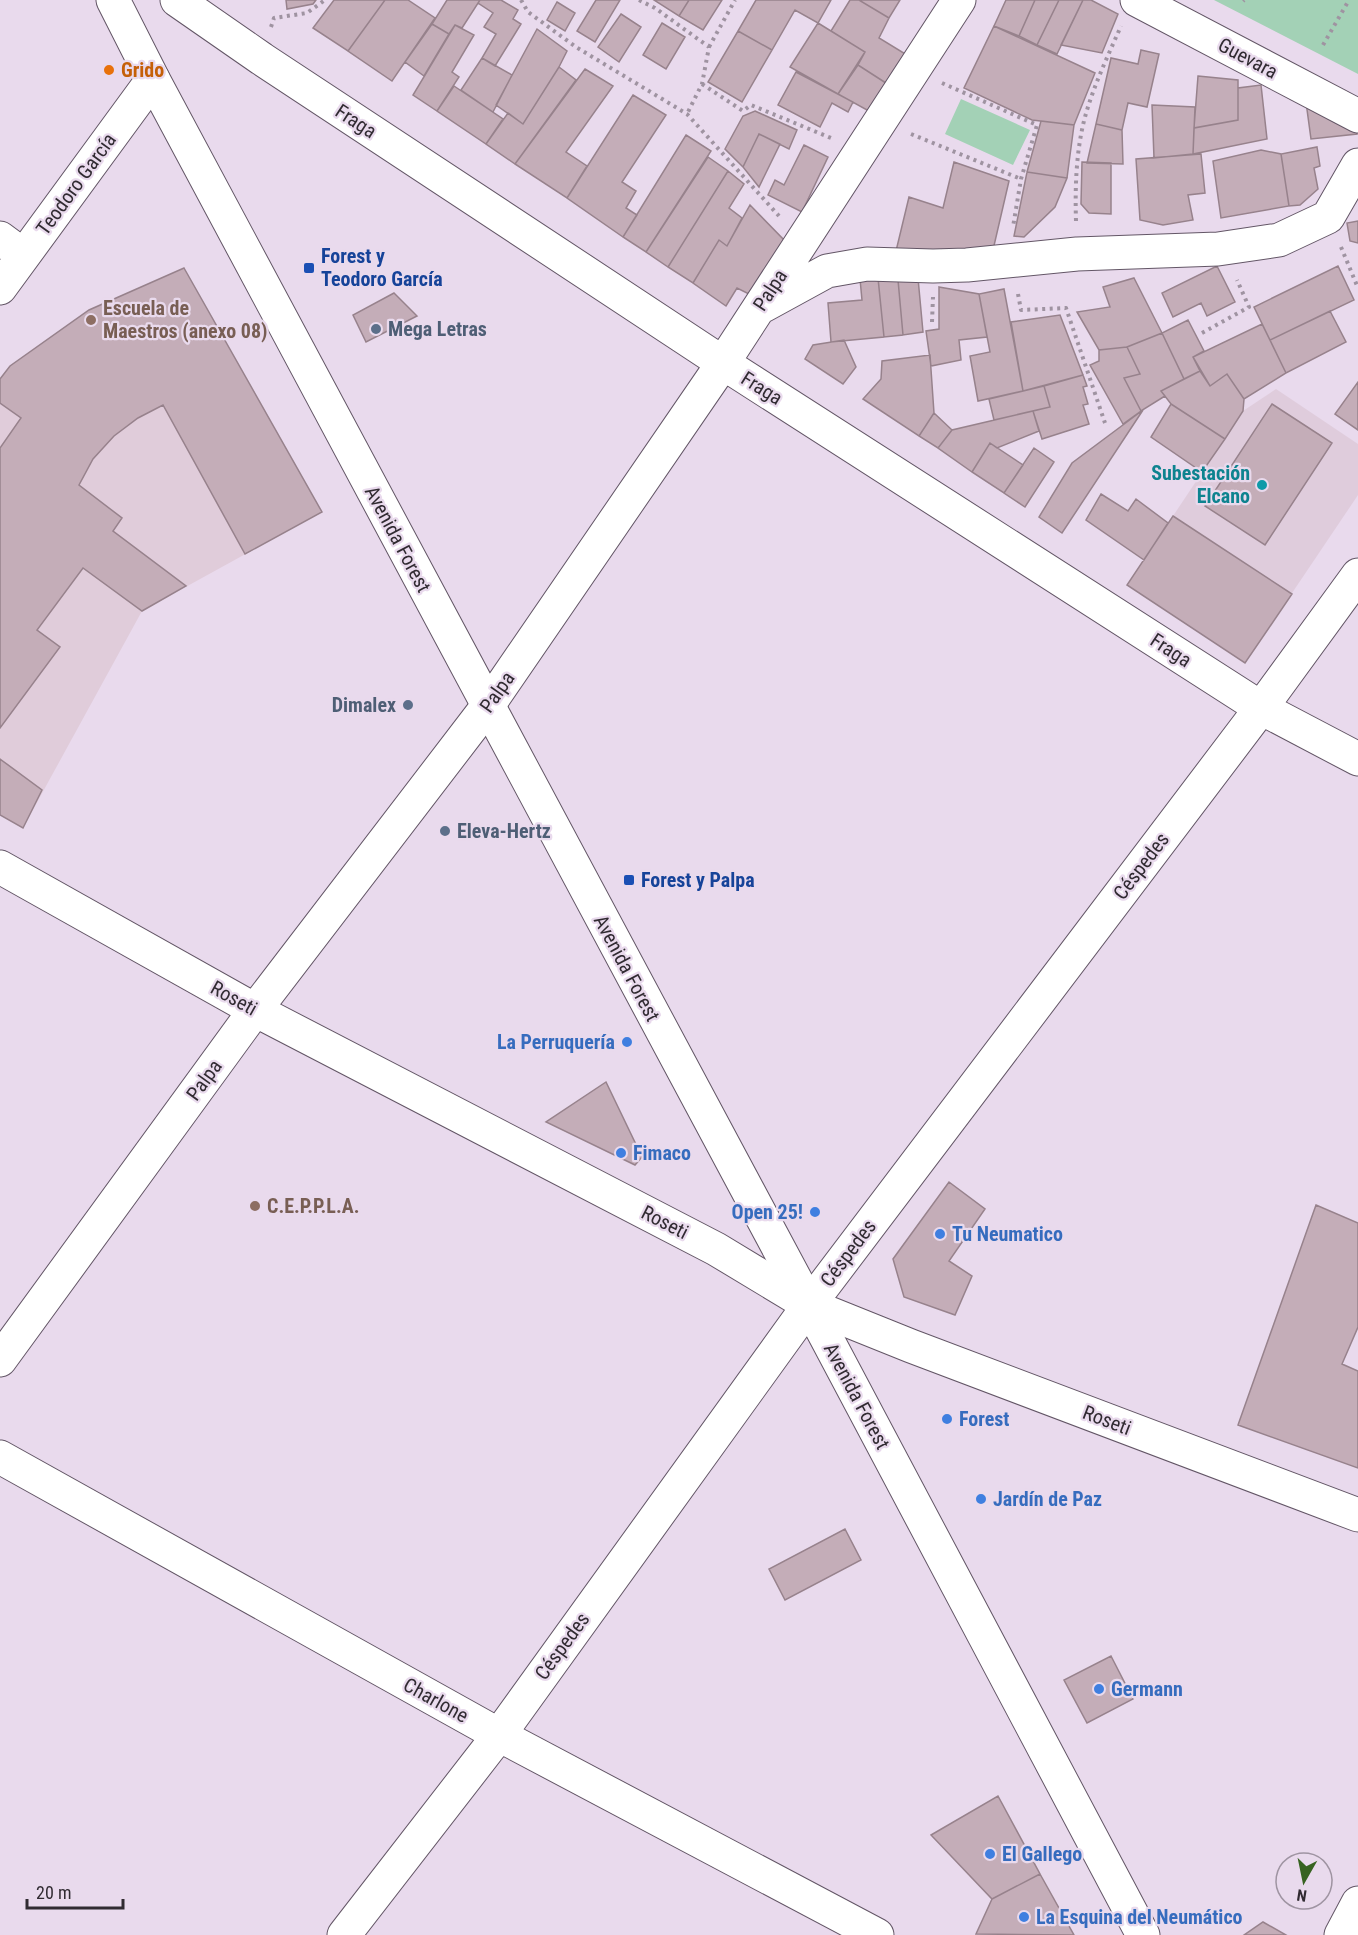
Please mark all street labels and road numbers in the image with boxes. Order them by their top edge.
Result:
street label: Guevara [1214,32,1282,84]
street label: Fraga [331,99,381,143]
street label: Teodoro García [31,128,121,240]
street label: Palpa [748,265,792,315]
street label: Fraga [737,366,787,410]
street label: Avenida Forest [360,482,436,596]
street label: Fraga [1146,628,1196,672]
street label: Palpa [474,667,520,717]
street label: Céspedes [1108,828,1174,904]
street label: Avenida Forest [589,911,665,1025]
street label: Roseti [206,975,262,1021]
street label: Palpa [181,1055,227,1105]
street label: Roseti [637,1200,693,1244]
street label: Céspedes [815,1215,881,1291]
street label: Avenida Forest [819,1339,895,1453]
street label: Roseti [1080,1400,1134,1440]
street label: Céspedes [530,1608,594,1684]
street label: Charlone [399,1672,473,1728]

